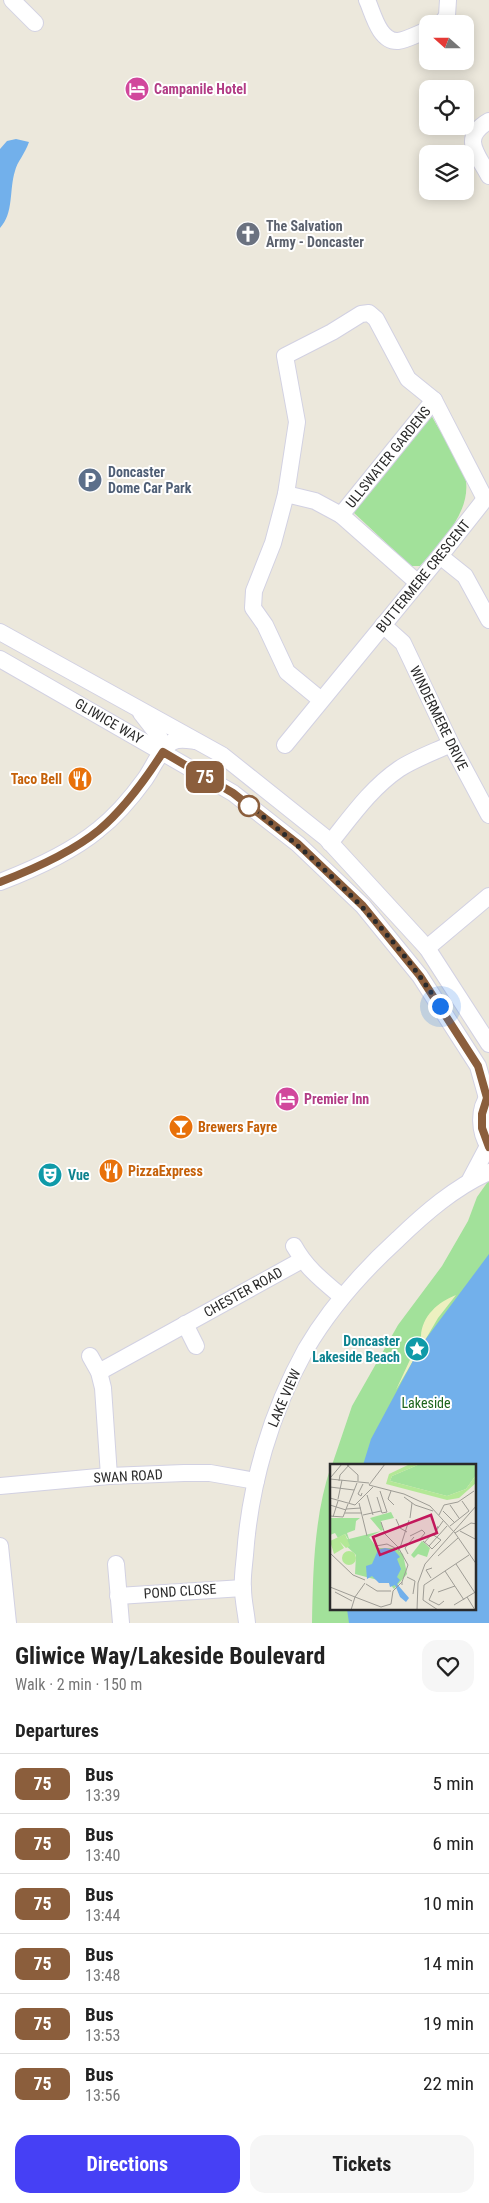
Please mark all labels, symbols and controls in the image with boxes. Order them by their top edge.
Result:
north arrow [419,15,474,70]
map controls [419,15,474,200]
hotel icon: Campanile Hotel [124,76,150,102]
button: locate [419,80,474,135]
place label: Campanile Hotel [154,81,246,97]
button: layers [419,145,474,200]
place label: The Salvation Army - Doncaster [266,218,364,250]
church icon: The Salvation Army - Doncaster [235,221,261,247]
street label: ULLSWATER GARDENS [342,403,434,511]
place label: Doncaster Dome Car Park [108,464,192,496]
parking icon: Doncaster Dome Car Park [77,467,103,493]
street label: BUTTERMERE CRESCENT [373,517,473,635]
street label: WINDERMERE DRIVE [407,663,471,773]
street label: GLIWICE WAY [72,695,146,747]
line badge: 75 [182,761,228,793]
restaurant icon: Taco Bell [67,766,93,792]
text: 75 [196,766,214,787]
place label: Taco Bell [11,771,62,787]
unlabelled marker [238,795,260,817]
your location [428,994,453,1019]
hotel icon: Premier Inn [274,1086,300,1112]
place label: Premier Inn [304,1091,369,1107]
bar icon: Brewers Fayre [168,1114,194,1140]
place label: Brewers Fayre [198,1119,278,1135]
restaurant icon: PizzaExpress [98,1158,124,1184]
theatre icon: Vue [37,1162,63,1188]
place label: PizzaExpress [128,1163,203,1179]
place label: Vue [68,1167,90,1183]
street label: CHESTER ROAD [201,1264,285,1320]
place label: Doncaster Lakeside Beach [312,1333,400,1365]
place icon: Doncaster Lakeside Beach [404,1336,430,1362]
street label: LAKE VIEW [265,1366,304,1429]
park label: Lakeside [401,1395,451,1411]
inset map [330,1464,476,1610]
street label: SWAN ROAD [93,1466,163,1486]
street label: POND CLOSE [143,1580,217,1602]
button: heart [422,1640,474,1692]
text: Gliwice Way/Lakeside Boulevard [15,1642,325,1670]
text: Walk · 2 min · 150 m [15,1675,142,1694]
text: Departures [15,1719,99,1742]
text: Bus [85,1763,114,1786]
text: 5 min [432,1772,474,1795]
text: 75 [33,1773,52,1794]
text: 13:39 [85,1786,120,1805]
text: Bus [85,1823,114,1846]
text: 6 min [432,1832,474,1855]
text: 75 [33,1833,52,1854]
text: 13:40 [85,1846,120,1865]
text: Bus [85,1883,114,1906]
text: 10 min [423,1892,474,1915]
text: 75 [33,1893,52,1914]
text: 13:44 [85,1906,120,1925]
text: Bus [85,1943,114,1966]
text: 14 min [423,1952,474,1975]
text: 75 [33,1953,52,1974]
text: 13:48 [85,1966,120,1985]
text: Bus [85,2003,114,2026]
text: 19 min [423,2012,474,2035]
text: 75 [33,2013,52,2034]
text: 13:53 [85,2026,120,2045]
text: Bus [85,2063,114,2086]
text: 22 min [423,2072,474,2095]
text: 75 [33,2073,52,2094]
text: 13:56 [85,2086,120,2105]
button: Directions [15,2135,240,2193]
button: Tickets [250,2135,474,2193]

